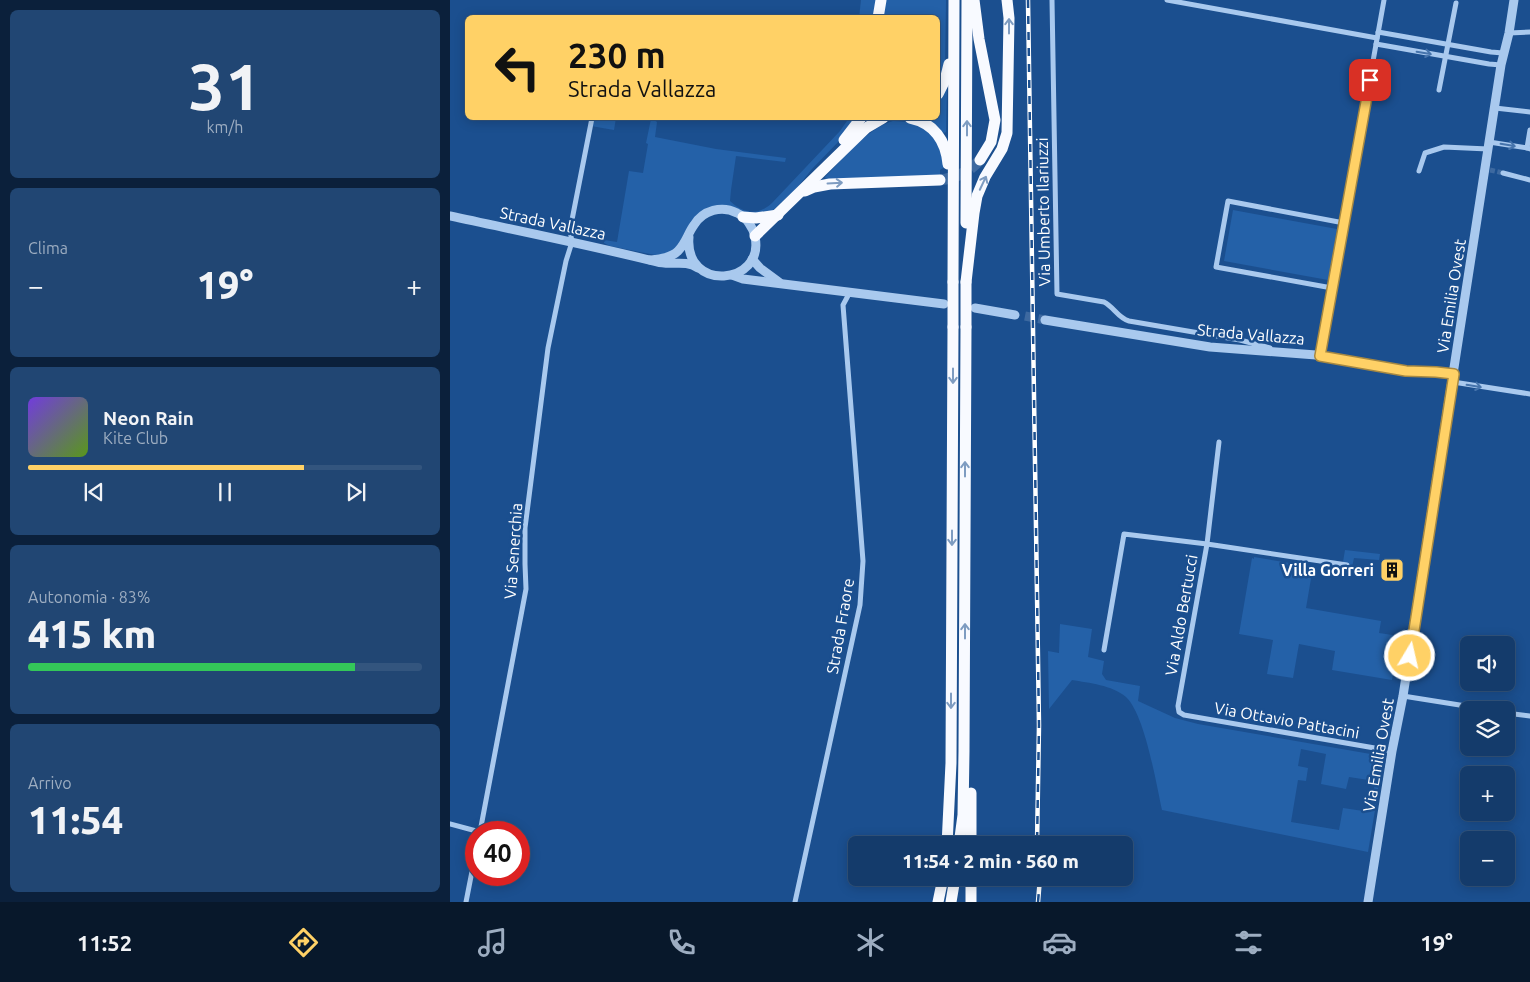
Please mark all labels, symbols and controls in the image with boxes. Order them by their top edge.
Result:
one-way arrow [1004,19,1014,35]
icon: left [485,35,550,100]
text: 230 m [568,35,666,75]
one-way arrow [1416,48,1432,58]
text: 31 [188,49,262,122]
pin [1349,59,1391,101]
icon: arrive [1356,66,1384,94]
text: Strada Vallazza [568,76,716,101]
text: km/h [207,118,243,136]
one-way arrow [962,120,971,136]
street label: Via Umberto Ilariuzzi [1033,137,1053,287]
one-way arrow [1500,141,1516,151]
one-way arrow [978,176,988,191]
one-way arrow [827,179,843,188]
street label: Strada Vallazza [498,203,608,243]
street label: Via Emilia Ovest [1433,237,1469,354]
text: Clima [28,239,68,257]
text: 19° [197,264,253,306]
text: − [28,270,44,301]
text: + [406,270,422,301]
street label: Strada Vallazza [1196,320,1306,348]
one-way arrow [948,368,958,384]
one-way arrow [1466,381,1482,391]
text: Neon Rain [103,407,194,429]
text: Kite Club [103,429,168,447]
one-way arrow [960,461,970,477]
icon: previous [80,478,108,506]
icon: pause [211,478,239,506]
icon: next [342,478,370,506]
street label: Via Senerchia [501,502,525,600]
one-way arrow [947,530,957,546]
street label: Via Aldo Bertucci [1161,553,1201,677]
building icon: Villa Gorreri [1379,557,1405,583]
place label: Villa Gorreri [1281,561,1374,579]
street label: Strada Fraore [823,577,857,675]
text: Autonomia · 83% [28,588,150,606]
text: 415 km [28,613,156,655]
one-way arrow [960,623,970,640]
position arrow [1383,629,1435,681]
map controls [1460,636,1515,886]
button: sound [1460,636,1515,691]
one-way arrow [946,692,956,709]
street label: Via Emilia Ovest [1359,696,1397,813]
street label: Via Ottavio Pattacini [1213,698,1361,742]
button: layers [1460,701,1515,756]
button: + [1460,766,1515,821]
text: Arrivo [28,774,72,792]
text: 11:54 [28,799,123,841]
speed limit sign: 40 [465,821,530,886]
button: − [1460,831,1515,886]
text: 11:54 · 2 min · 560 m [902,850,1079,872]
icon: directions [286,925,321,960]
icon: music [475,925,510,960]
icon: phone [664,925,699,960]
icon: climate [853,925,888,960]
icon: car [1042,925,1077,960]
icon: filters [1231,925,1266,960]
text: 11:52 [77,930,132,955]
text: 19° [1420,930,1453,955]

